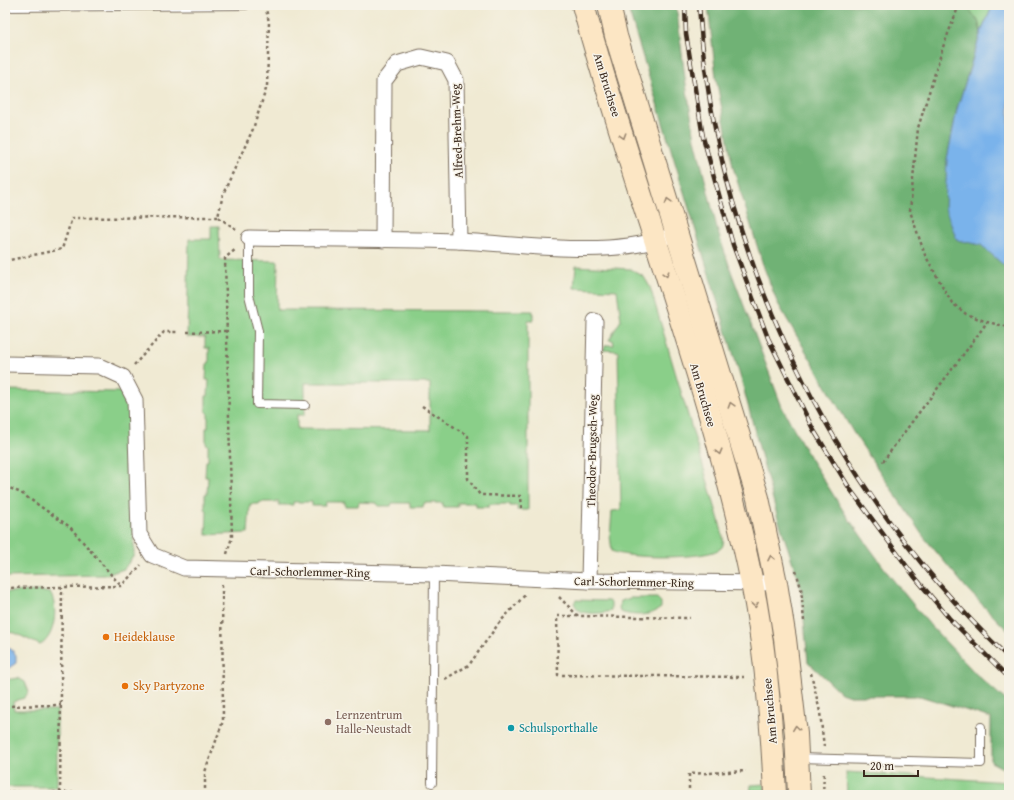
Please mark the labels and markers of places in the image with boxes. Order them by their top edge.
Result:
place label: Heideklause [114,628,175,645]
marker: Heideklause [101,632,111,642]
place label: Sky Partyzone [133,677,205,694]
marker: Sky Partyzone [120,681,130,691]
place label: Lernzentrum Halle-Neustadt [336,706,412,737]
marker: Lernzentrum Halle-Neustadt [323,717,333,727]
place label: Schulsporthalle [519,719,598,736]
marker: Schulsporthalle [506,723,516,733]

